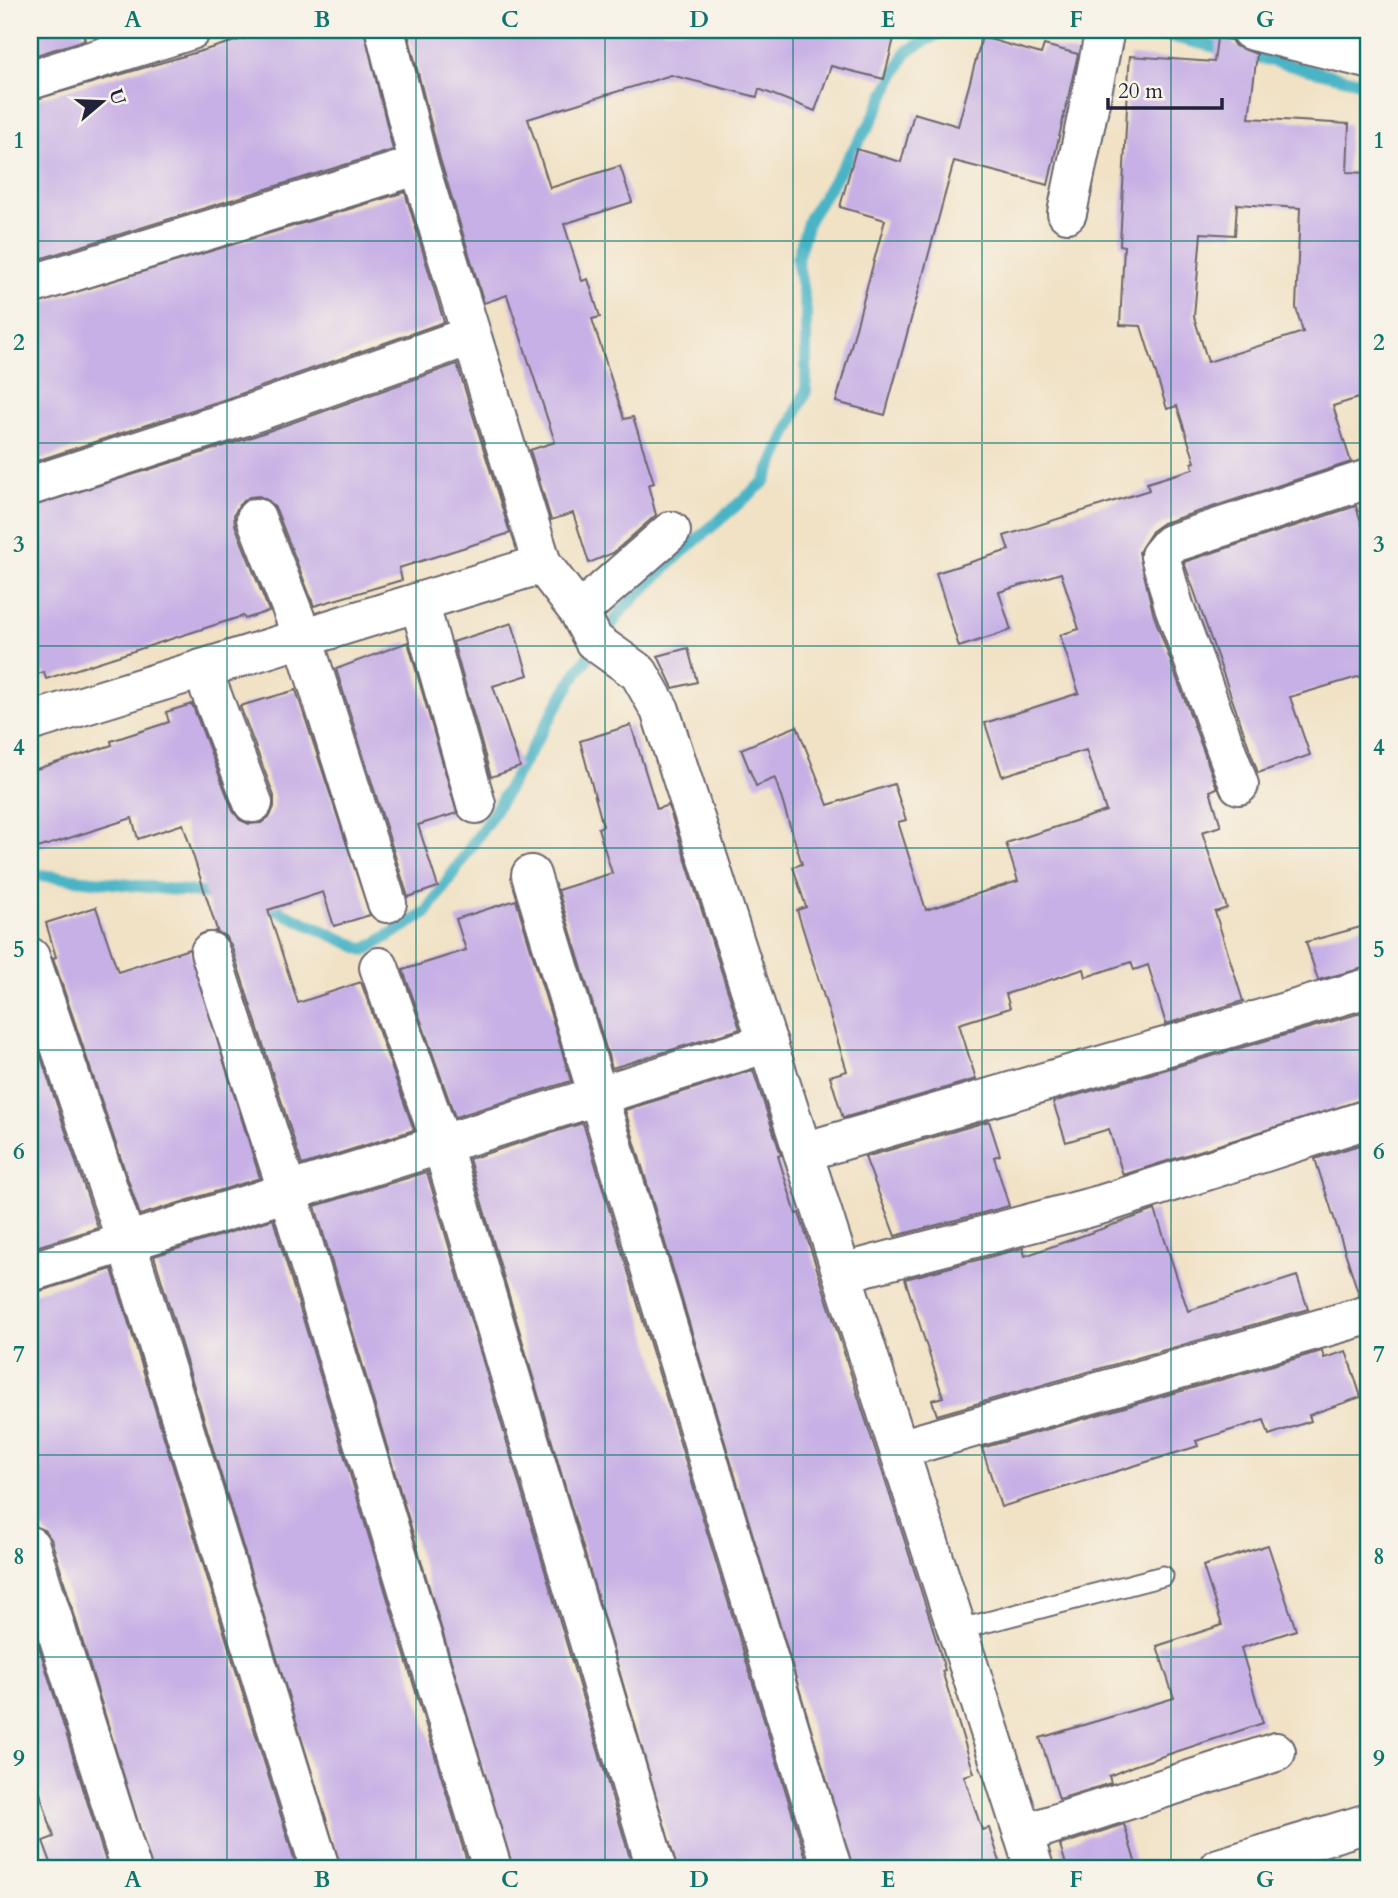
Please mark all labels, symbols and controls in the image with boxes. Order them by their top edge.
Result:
text: A [124,4,142,35]
text: B [314,4,330,35]
text: C [501,4,519,35]
text: D [689,4,709,35]
text: E [881,4,895,35]
text: F [1069,4,1083,35]
text: G [1256,4,1275,35]
north arrow [66,66,136,136]
scale bar [1108,66,1221,110]
text: 20 m [1118,77,1163,106]
text: U [102,85,132,109]
text: 1 [13,125,25,156]
text: 1 [1373,125,1385,156]
text: 2 [13,327,25,358]
text: 2 [1373,327,1385,358]
text: 3 [13,529,25,560]
text: 3 [1373,529,1385,560]
text: 4 [13,732,25,763]
text: 4 [1373,732,1385,763]
text: 5 [13,934,25,965]
text: 5 [1373,934,1385,965]
text: 6 [13,1136,25,1167]
text: 6 [1373,1136,1385,1167]
text: 7 [13,1339,25,1370]
text: 7 [1373,1339,1385,1370]
text: 8 [13,1541,25,1572]
text: 8 [1373,1541,1385,1572]
text: 9 [13,1743,25,1774]
text: 9 [1373,1743,1385,1774]
text: A [124,1864,142,1895]
text: B [314,1864,330,1895]
text: C [501,1864,519,1895]
text: D [689,1864,709,1895]
text: E [881,1864,895,1895]
text: F [1069,1864,1083,1895]
text: G [1256,1864,1275,1895]

